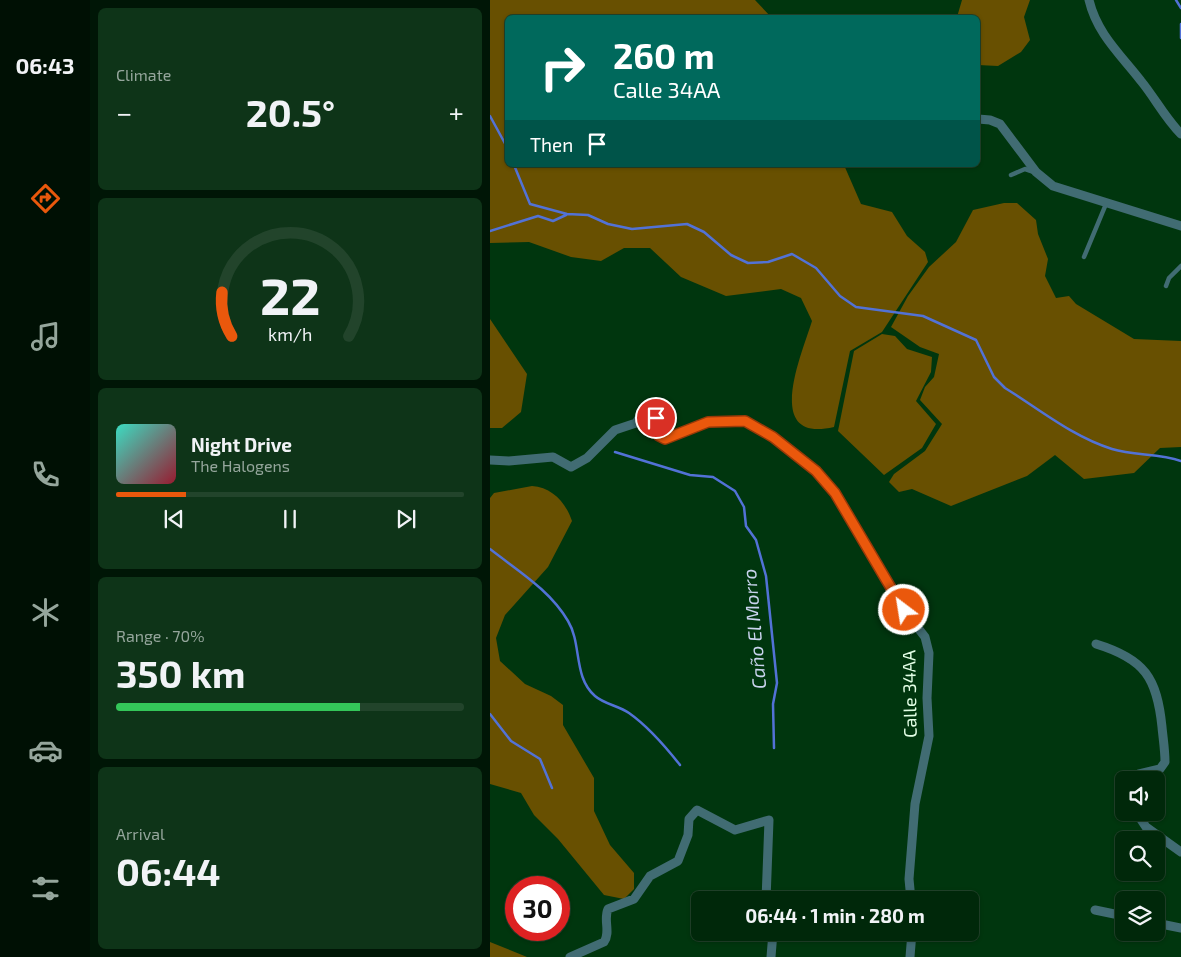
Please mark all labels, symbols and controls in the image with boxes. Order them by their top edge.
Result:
text: 260 m [613,34,714,76]
icon: right [530,35,595,100]
text: 06:43 [15,52,75,78]
text: Climate [116,65,171,84]
text: Calle 34AA [613,76,721,102]
text: 20.5° [246,89,335,135]
text: − [116,95,132,129]
text: + [449,95,464,129]
icon: arrive [583,130,611,158]
text: Then [530,133,573,156]
icon: directions [28,181,63,216]
text: 22 [260,263,320,325]
icon: music [28,319,63,354]
text: km/h [268,323,312,345]
pin [635,397,677,439]
icon: arrive [642,404,670,432]
text: Night Drive [191,433,292,456]
text: The Halogens [191,456,290,475]
icon: phone [28,457,63,492]
icon: previous [160,505,188,533]
icon: pause [276,505,304,533]
icon: next [392,505,420,533]
water label: Caño El Morro [737,568,770,690]
position arrow [877,583,929,635]
icon: climate [28,595,63,630]
text: Range · 70% [116,626,204,645]
street label: Calle 34AA [897,649,921,738]
text: 350 km [116,650,245,696]
icon: car [28,733,63,768]
map controls [1115,771,1165,941]
button: sound [1115,771,1165,821]
text: Arrival [116,824,165,843]
button: search [1115,831,1165,881]
text: 06:44 [116,848,221,894]
icon: filters [28,871,63,906]
speed limit sign: 30 [505,876,570,941]
button: layers [1115,891,1165,941]
text: 06:44 · 1 min · 280 m [745,904,925,927]

